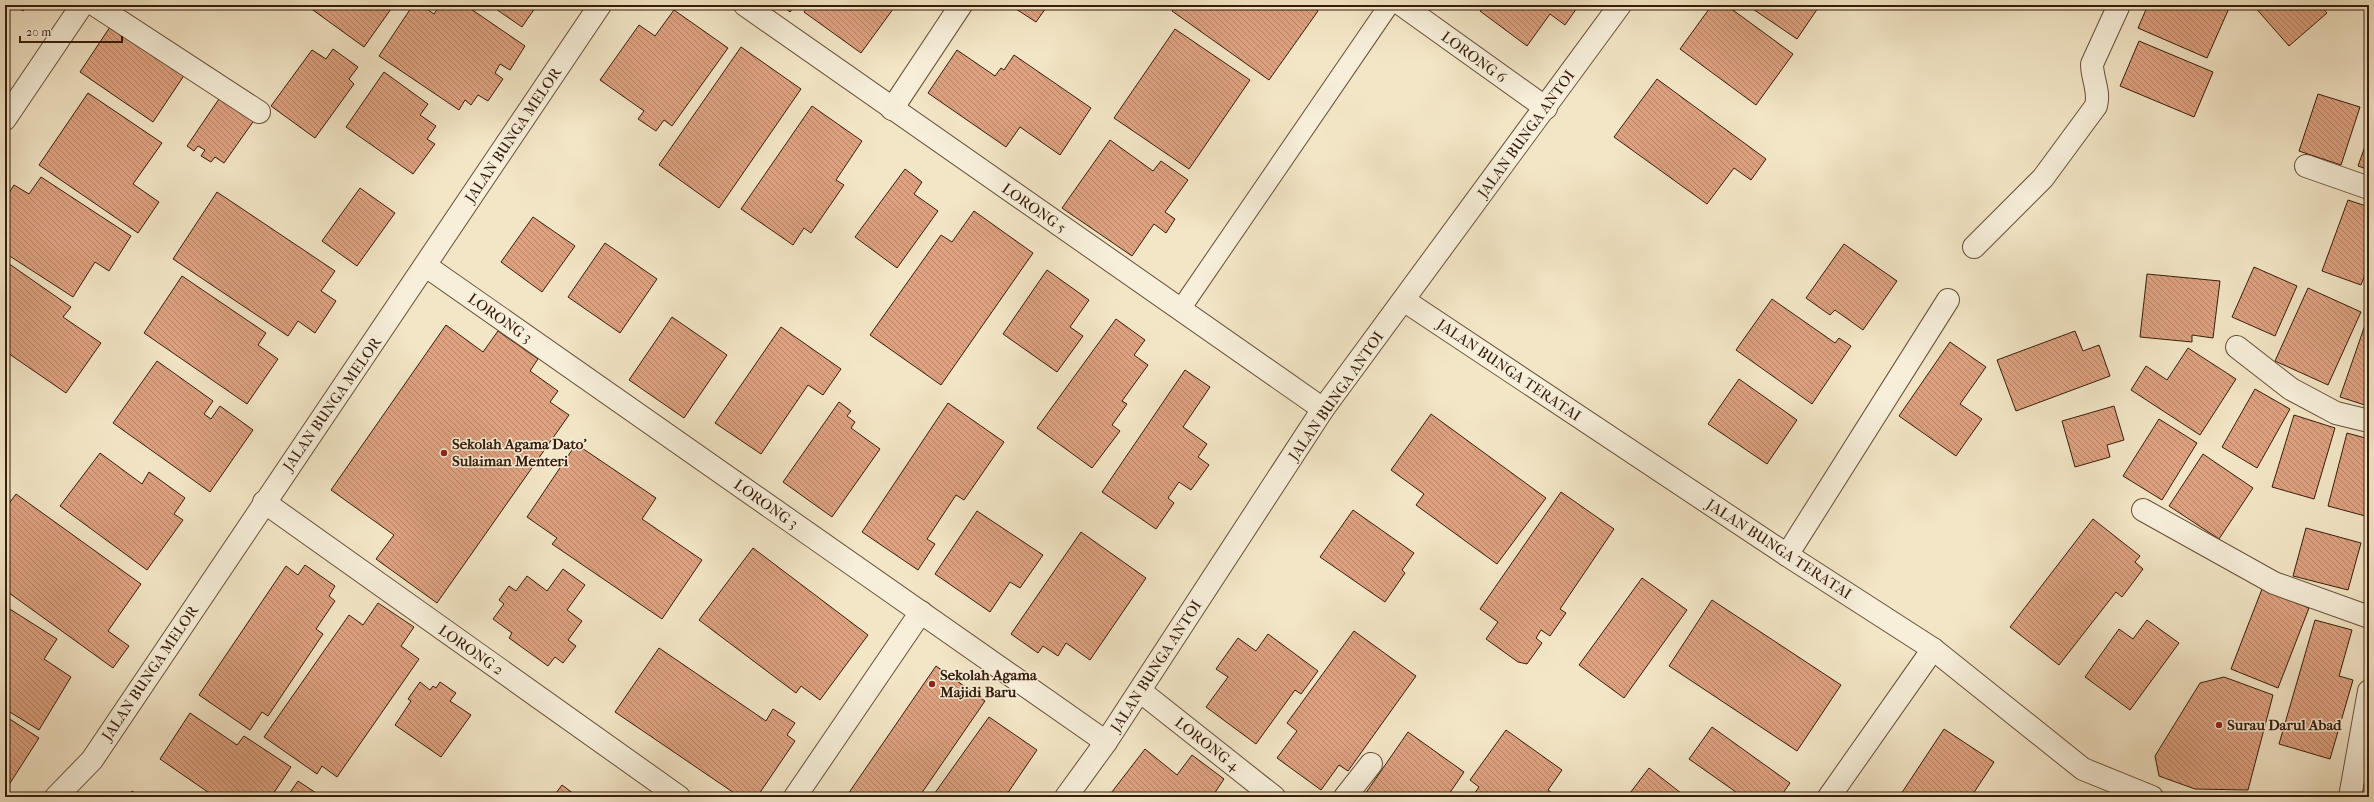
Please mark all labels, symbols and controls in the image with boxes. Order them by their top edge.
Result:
scale bar [20,18,122,44]
text: 20 m [26,25,51,39]
street label: LORONG 6 [1438,27,1511,87]
street label: JALAN BUNGA MELOR [460,63,566,207]
street label: JALAN BUNGA ANTOI [1473,66,1579,202]
street label: LORONG 5 [998,179,1070,237]
street label: LORONG 3 [464,289,536,347]
street label: JALAN BUNGA TERATAI [1433,315,1584,425]
street label: JALAN BUNGA ANTOI [1284,328,1388,465]
street label: JALAN BUNGA MELOR [278,333,386,475]
place label: Sekolah Agama Dato' Sulaiman Menteri [452,435,587,470]
marker: Sekolah Agama Dato' Sulaiman Menteri [439,448,449,458]
street label: LORONG 3 [730,475,802,533]
street label: JALAN BUNGA TERATAI [1702,495,1855,603]
street label: JALAN BUNGA ANTOI [1106,597,1205,736]
street label: JALAN BUNGA MELOR [97,601,203,745]
street label: LORONG 2 [435,621,507,679]
place label: Sekolah Agama Majidi Baru [939,666,1038,701]
marker: Sekolah Agama Majidi Baru [927,679,937,689]
street label: LORONG 4 [1171,713,1244,775]
place label: Surau Darul Abad [2227,716,2342,734]
marker: Surau Darul Abad [2214,720,2224,730]

